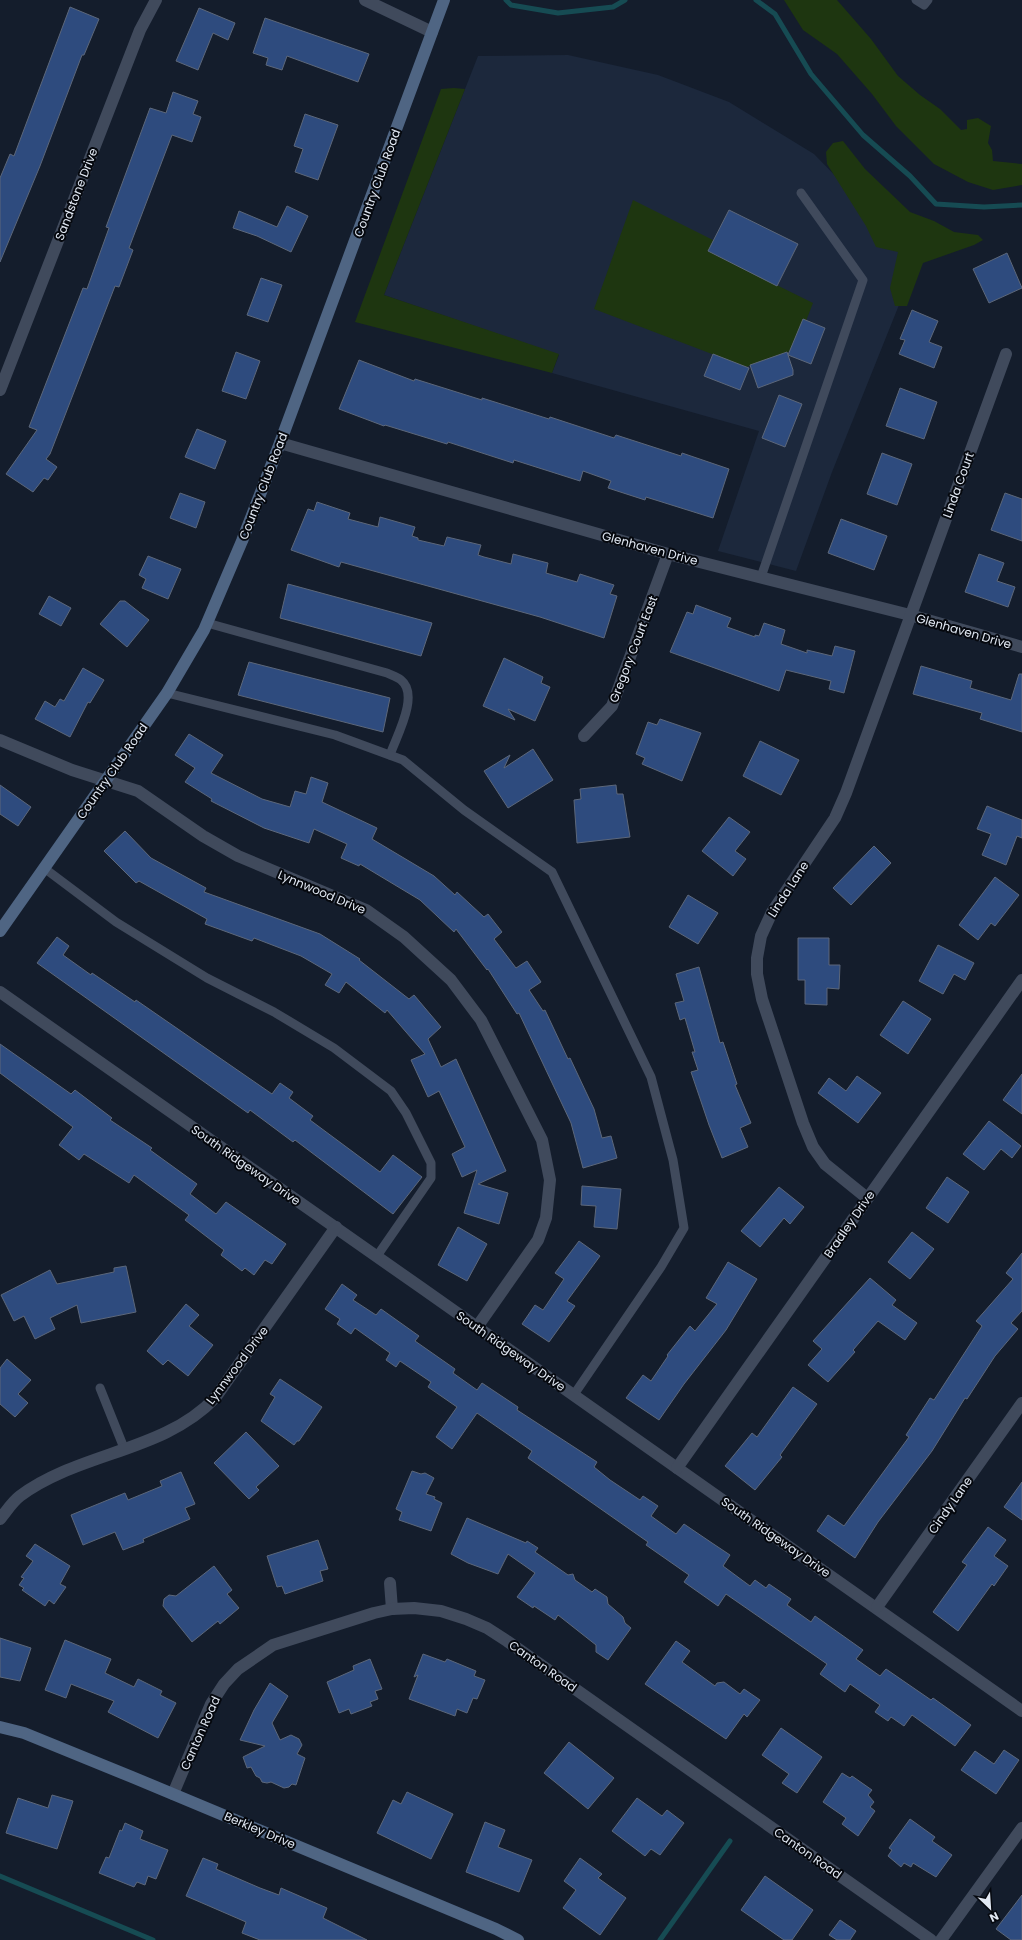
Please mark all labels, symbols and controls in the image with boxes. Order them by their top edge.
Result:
street label: Country Club Road [350,127,404,239]
street label: Sandstone Drive [51,145,101,243]
street label: Country Club Road [235,430,291,542]
street label: Linda Court [938,450,978,520]
street label: Glenhaven Drive [600,527,700,569]
street label: Gregory Court East [605,593,661,705]
street label: Glenhaven Drive [914,609,1014,653]
street label: Country Club Road [72,720,152,822]
street label: Linda Lane [764,858,812,920]
street label: Lynnwood Drive [275,866,369,918]
street label: South Ridgeway Drive [188,1121,304,1209]
street label: Bradley Drive [820,1187,878,1261]
street label: South Ridgeway Drive [453,1307,569,1395]
street label: Lynnwood Drive [202,1322,272,1408]
street label: Cindy Lane [924,1473,976,1537]
street label: South Ridgeway Drive [718,1493,834,1581]
street label: Canton Road [506,1636,580,1696]
street label: Canton Road [176,1693,224,1773]
street label: Berkley Drive [222,1807,298,1853]
street label: Canton Road [771,1823,845,1883]
north arrow [970,1888,1010,1928]
text: N [987,1908,1001,1926]

